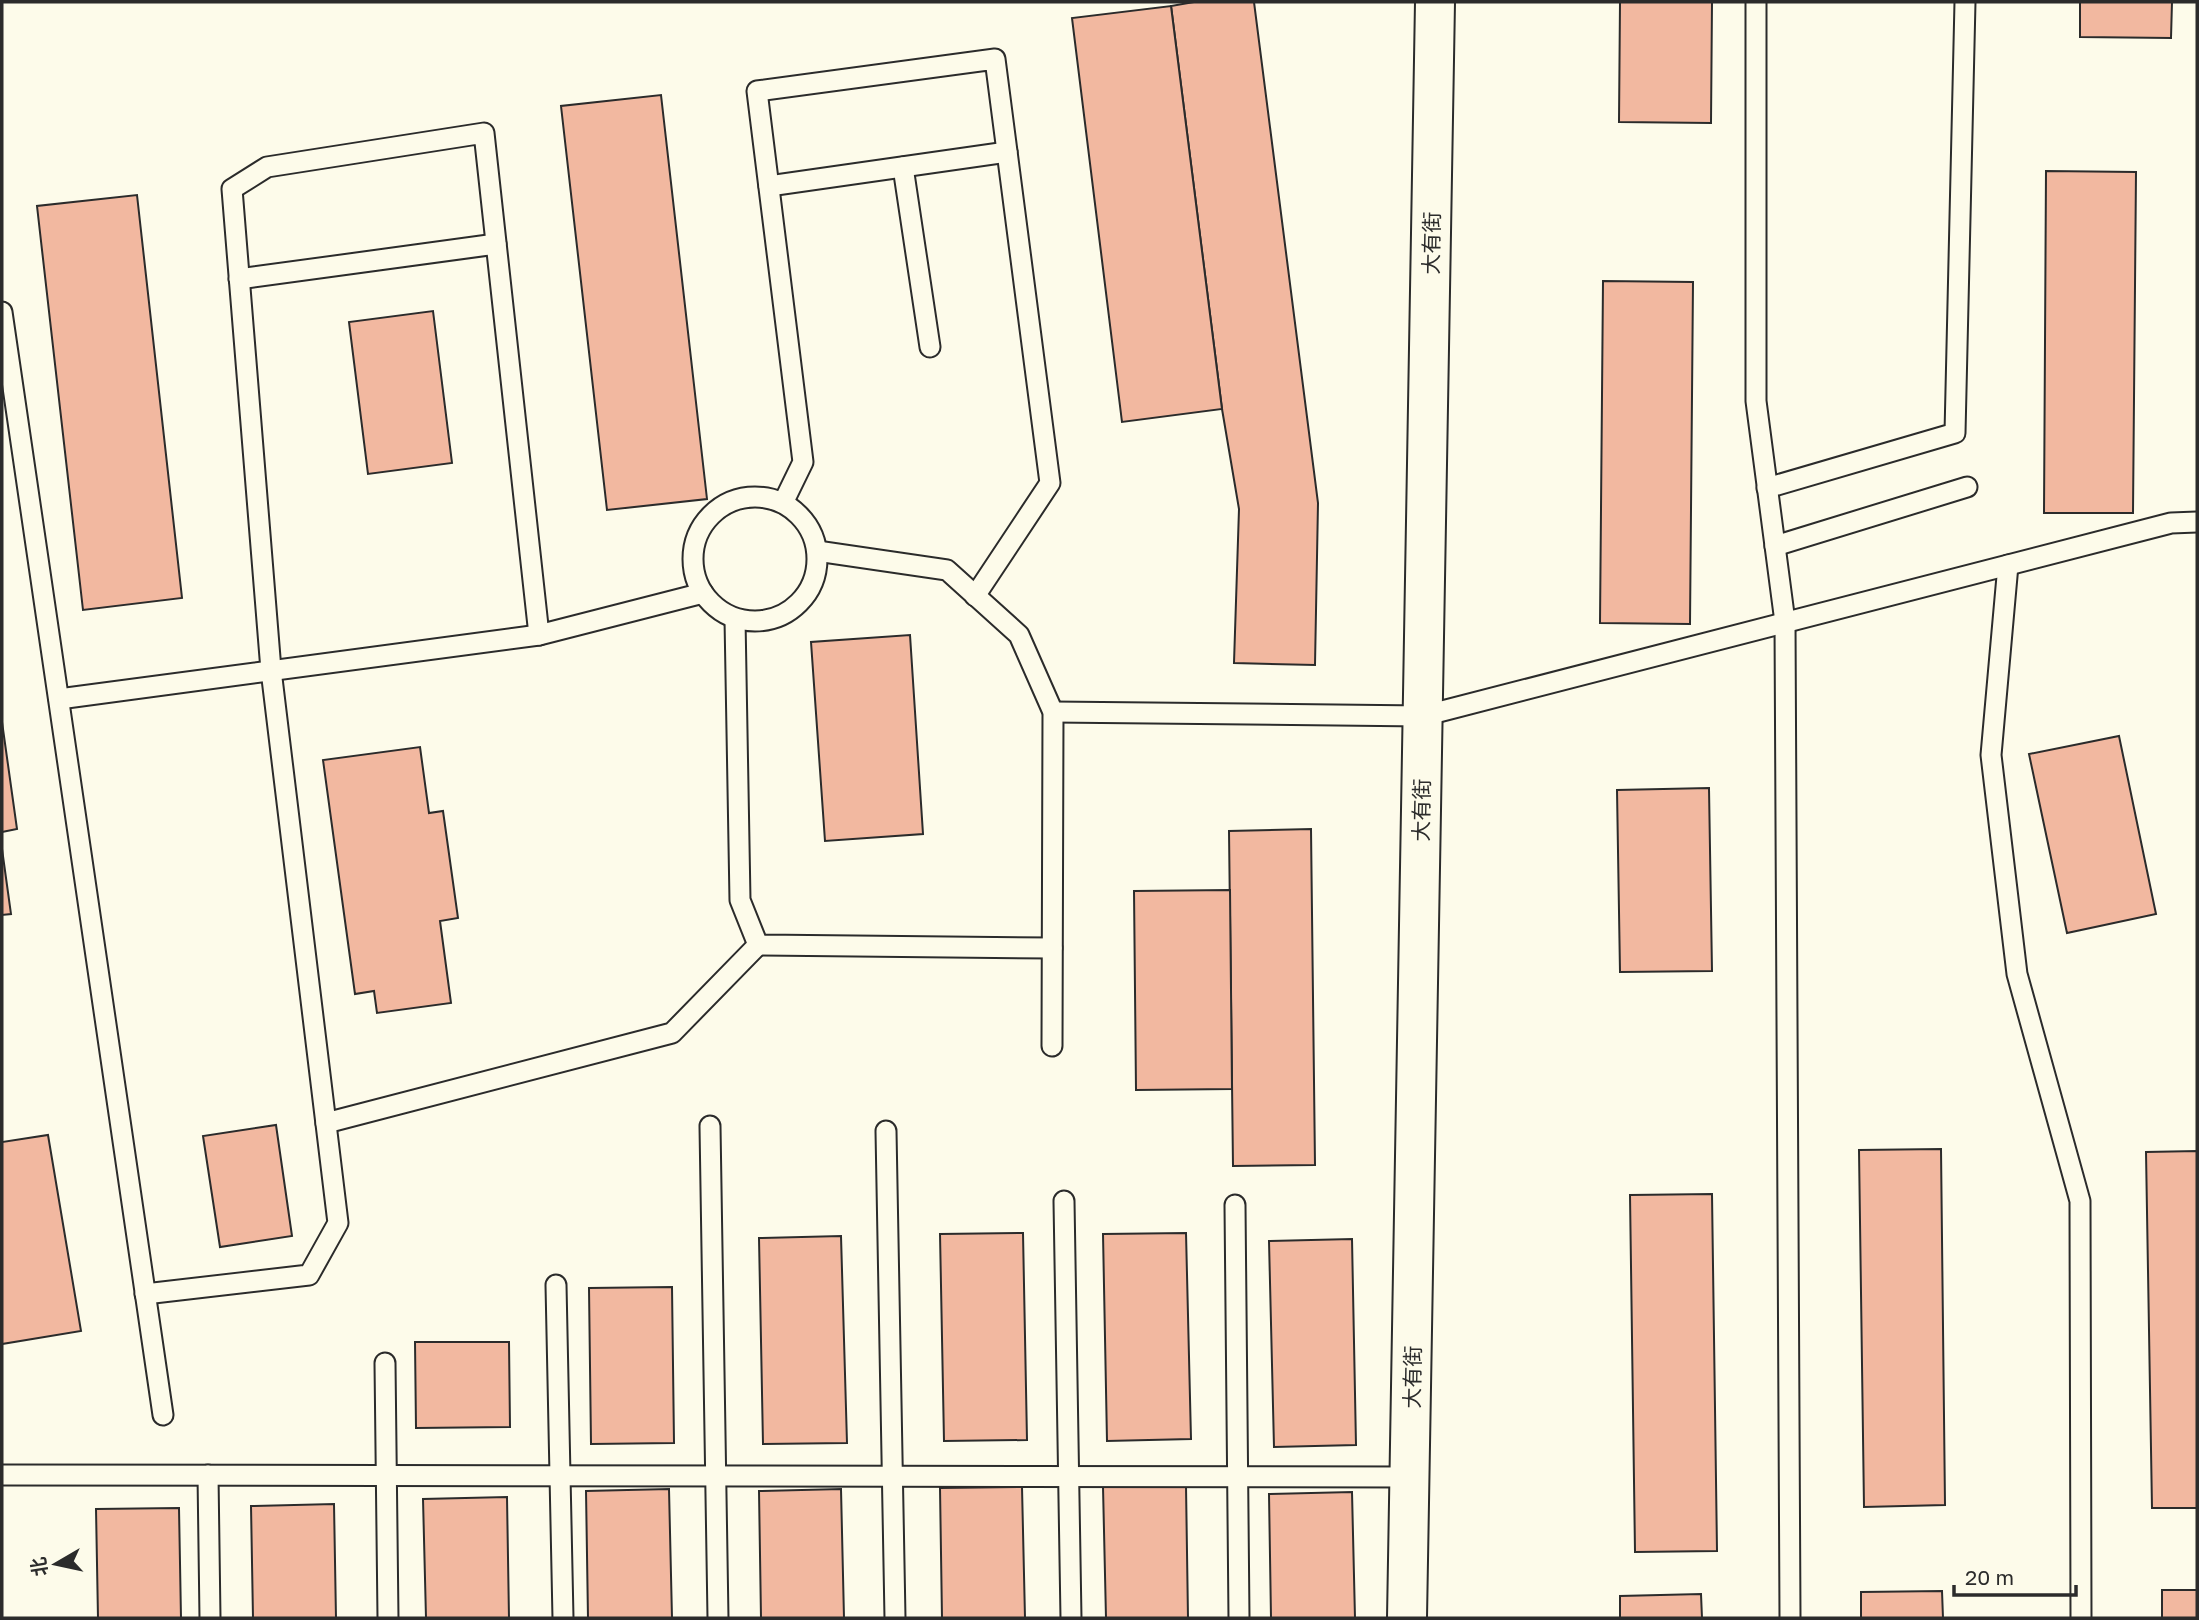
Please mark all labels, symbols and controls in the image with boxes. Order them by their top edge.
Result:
street label: 大有街 [1417,211,1445,275]
street label: 大有街 [1407,778,1435,842]
street label: 大有街 [1398,1345,1426,1409]
north arrow [21,1529,91,1599]
scale bar [1954,1554,2076,1598]
text: 北 [26,1556,52,1578]
text: 20 m [1965,1564,2014,1590]

